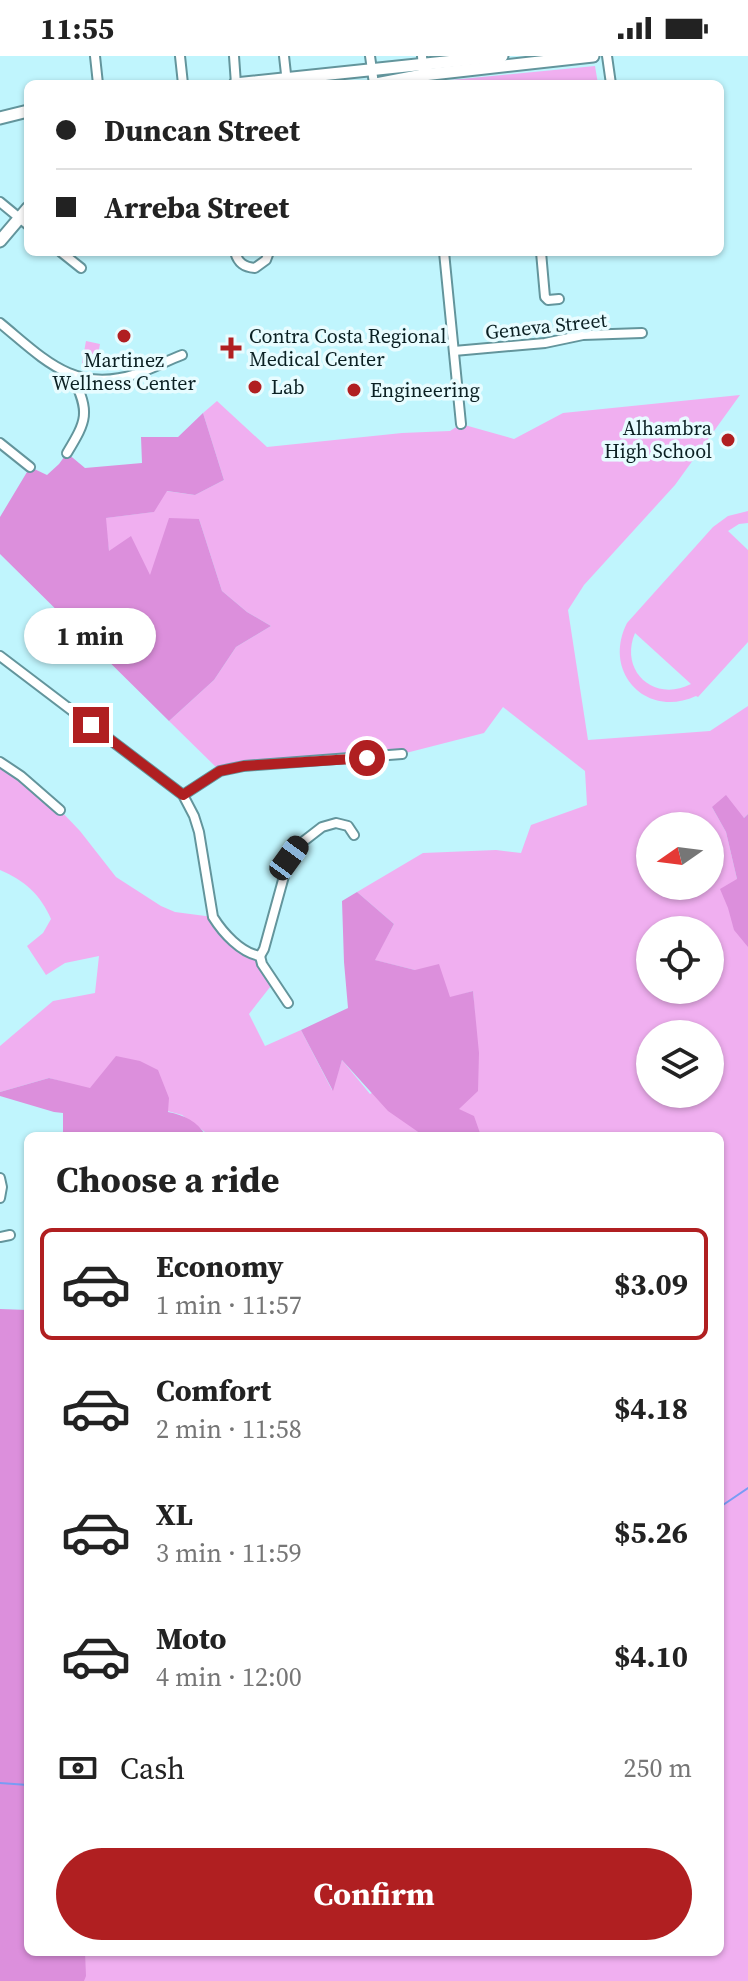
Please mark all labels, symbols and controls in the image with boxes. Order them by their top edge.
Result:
text: 11:55 [40,8,114,49]
text: Duncan Street [104,110,300,151]
text: Arreba Street [104,187,289,228]
street label: Geneva Street [484,306,609,346]
place label: Contra Costa Regional Medical Center [249,322,446,373]
marker: Martinez Wellness Center [115,327,133,345]
marker: Contra Costa Regional Medical Center [220,337,242,359]
place label: Martinez Wellness Center [52,346,197,397]
place label: Lab [271,373,305,401]
place label: Engineering [370,376,480,404]
marker: Lab [246,378,264,396]
marker: Engineering [345,381,363,399]
place label: Alhambra High School [604,414,713,465]
marker: Alhambra High School [719,431,737,449]
callout: 1 min [25,609,157,665]
text: 1 min [56,618,124,654]
route end [73,707,109,743]
route start [349,740,385,776]
north arrow [636,812,724,900]
map controls [636,812,724,1108]
car [265,832,313,884]
button: locate [636,916,724,1004]
button: layers [636,1020,724,1108]
text: Choose a ride [56,1155,279,1204]
text: Economy [156,1246,284,1287]
icon: car [60,1248,132,1320]
text: $3.09 [614,1264,688,1305]
text: 1 min · 11:57 [156,1287,302,1323]
text: Comfort [156,1370,271,1411]
icon: car [60,1372,132,1444]
text: $4.18 [614,1388,688,1429]
text: 2 min · 11:58 [156,1411,302,1447]
text: XL [156,1494,193,1535]
icon: car [60,1496,132,1568]
text: $5.26 [614,1512,688,1553]
text: 3 min · 11:59 [156,1535,302,1571]
text: Moto [156,1618,227,1659]
icon: car [60,1620,132,1692]
text: $4.10 [614,1636,688,1677]
text: 4 min · 12:00 [156,1659,302,1695]
icon: cash [56,1746,100,1790]
text: Cash [120,1748,185,1789]
text: 250 m [624,1750,692,1786]
button: Confirm [56,1848,692,1940]

